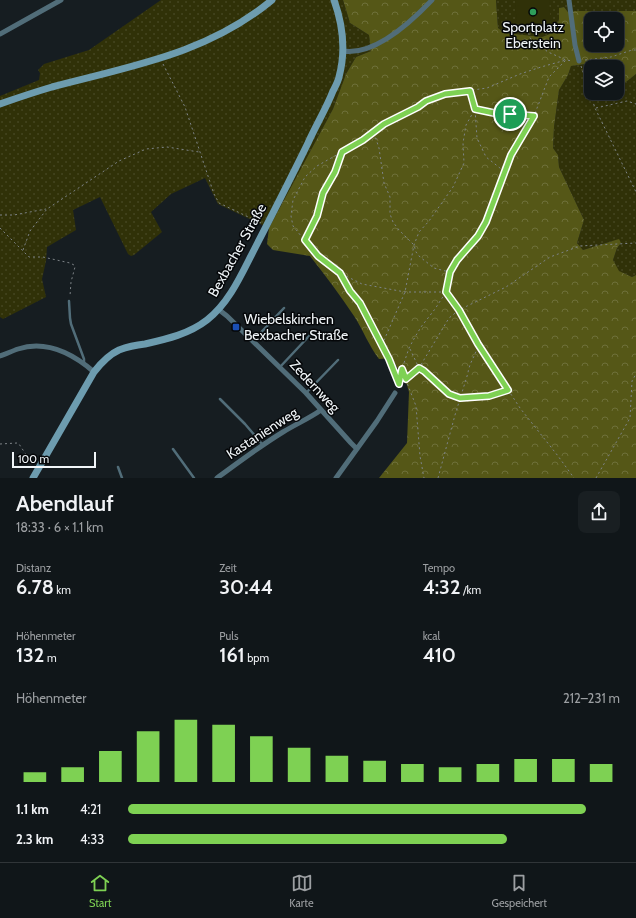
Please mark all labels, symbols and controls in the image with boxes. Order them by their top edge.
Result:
marker: Sportplatz Eberstein [528,7,538,17]
map controls [584,12,624,100]
button: locate [584,12,624,52]
place label: Sportplatz Eberstein [502,18,564,52]
button: layers [584,60,624,100]
pin [493,97,527,131]
icon: arrive [499,103,521,125]
street label: Bexbacher Straße [204,200,270,300]
place label: Wiebelskirchen Bexbacher Straße [244,310,348,344]
marker: Wiebelskirchen Bexbacher Straße [231,322,241,332]
street label: Zedernweg [286,356,345,417]
street label: Kastanienweg [223,403,302,463]
scale bar [12,450,96,469]
text: 100 m [18,452,49,466]
text: Abendlauf [16,490,114,517]
button: share [578,491,620,533]
text: 18:33 · 6 × 1.1 km [16,519,104,535]
text: Distanz [16,561,51,575]
text: Zeit [219,561,237,575]
text: Tempo [423,561,455,575]
text: 6.78 [16,575,54,599]
text: 30:44 [219,575,273,599]
text: 4:32 [423,575,460,599]
text: km [54,583,71,597]
text: /km [460,583,481,597]
text: Höhenmeter [16,629,75,643]
text: Puls [219,629,238,643]
text: kcal [423,629,440,643]
text: 132 [16,643,44,667]
text: 161 [219,643,245,667]
text: 410 [423,643,456,667]
text: m [44,651,57,665]
text: bpm [245,651,269,665]
text: Höhenmeter [16,690,86,706]
text: 212–231 m [563,690,620,706]
text: 1.1 km [16,801,49,817]
text: 4:21 [80,801,101,817]
text: 2.3 km [16,831,53,847]
text: 4:33 [80,831,104,847]
tab: Start [89,872,111,910]
tab: Karte [289,872,314,910]
tab: Gespeichert [492,872,547,910]

